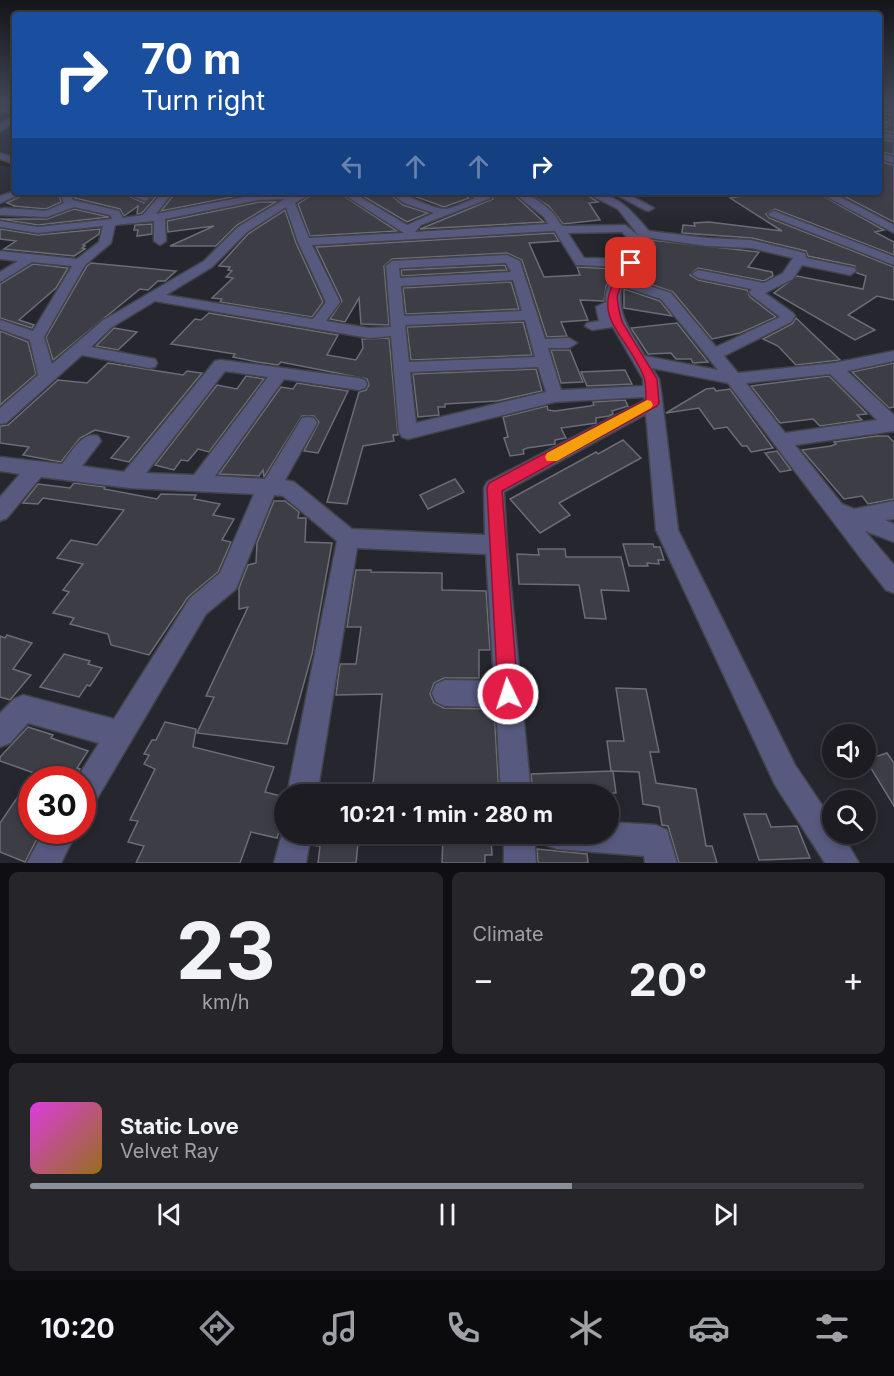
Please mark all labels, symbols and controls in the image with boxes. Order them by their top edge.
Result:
text: 70 m [141,33,241,84]
icon: right [42,36,120,114]
text: Turn right [141,84,265,117]
icon: left [336,150,369,183]
icon: ahead [399,150,432,183]
icon: ahead [462,150,495,183]
icon: right [525,150,558,183]
pin [605,237,656,288]
icon: arrive [614,246,647,279]
position arrow [476,662,540,726]
map controls [822,724,876,844]
button: sound [822,724,876,778]
speed limit sign: 30 [18,766,96,844]
button: search [822,790,876,844]
text: 10:21 · 1 min · 280 m [340,801,553,827]
text: 23 [176,903,275,998]
text: Climate [473,922,544,946]
text: 20° [629,952,708,1007]
text: − [473,959,494,999]
text: + [842,959,864,999]
text: km/h [202,990,250,1014]
text: Static Love [120,1113,239,1139]
text: Velvet Ray [120,1139,219,1163]
icon: previous [153,1198,186,1231]
icon: pause [431,1198,464,1231]
icon: next [709,1198,742,1231]
icon: directions [196,1307,238,1349]
icon: music [319,1307,361,1349]
icon: phone [442,1307,484,1349]
icon: climate [565,1307,607,1349]
icon: car [688,1307,730,1349]
icon: filters [811,1307,853,1349]
text: 10:20 [41,1312,115,1345]

